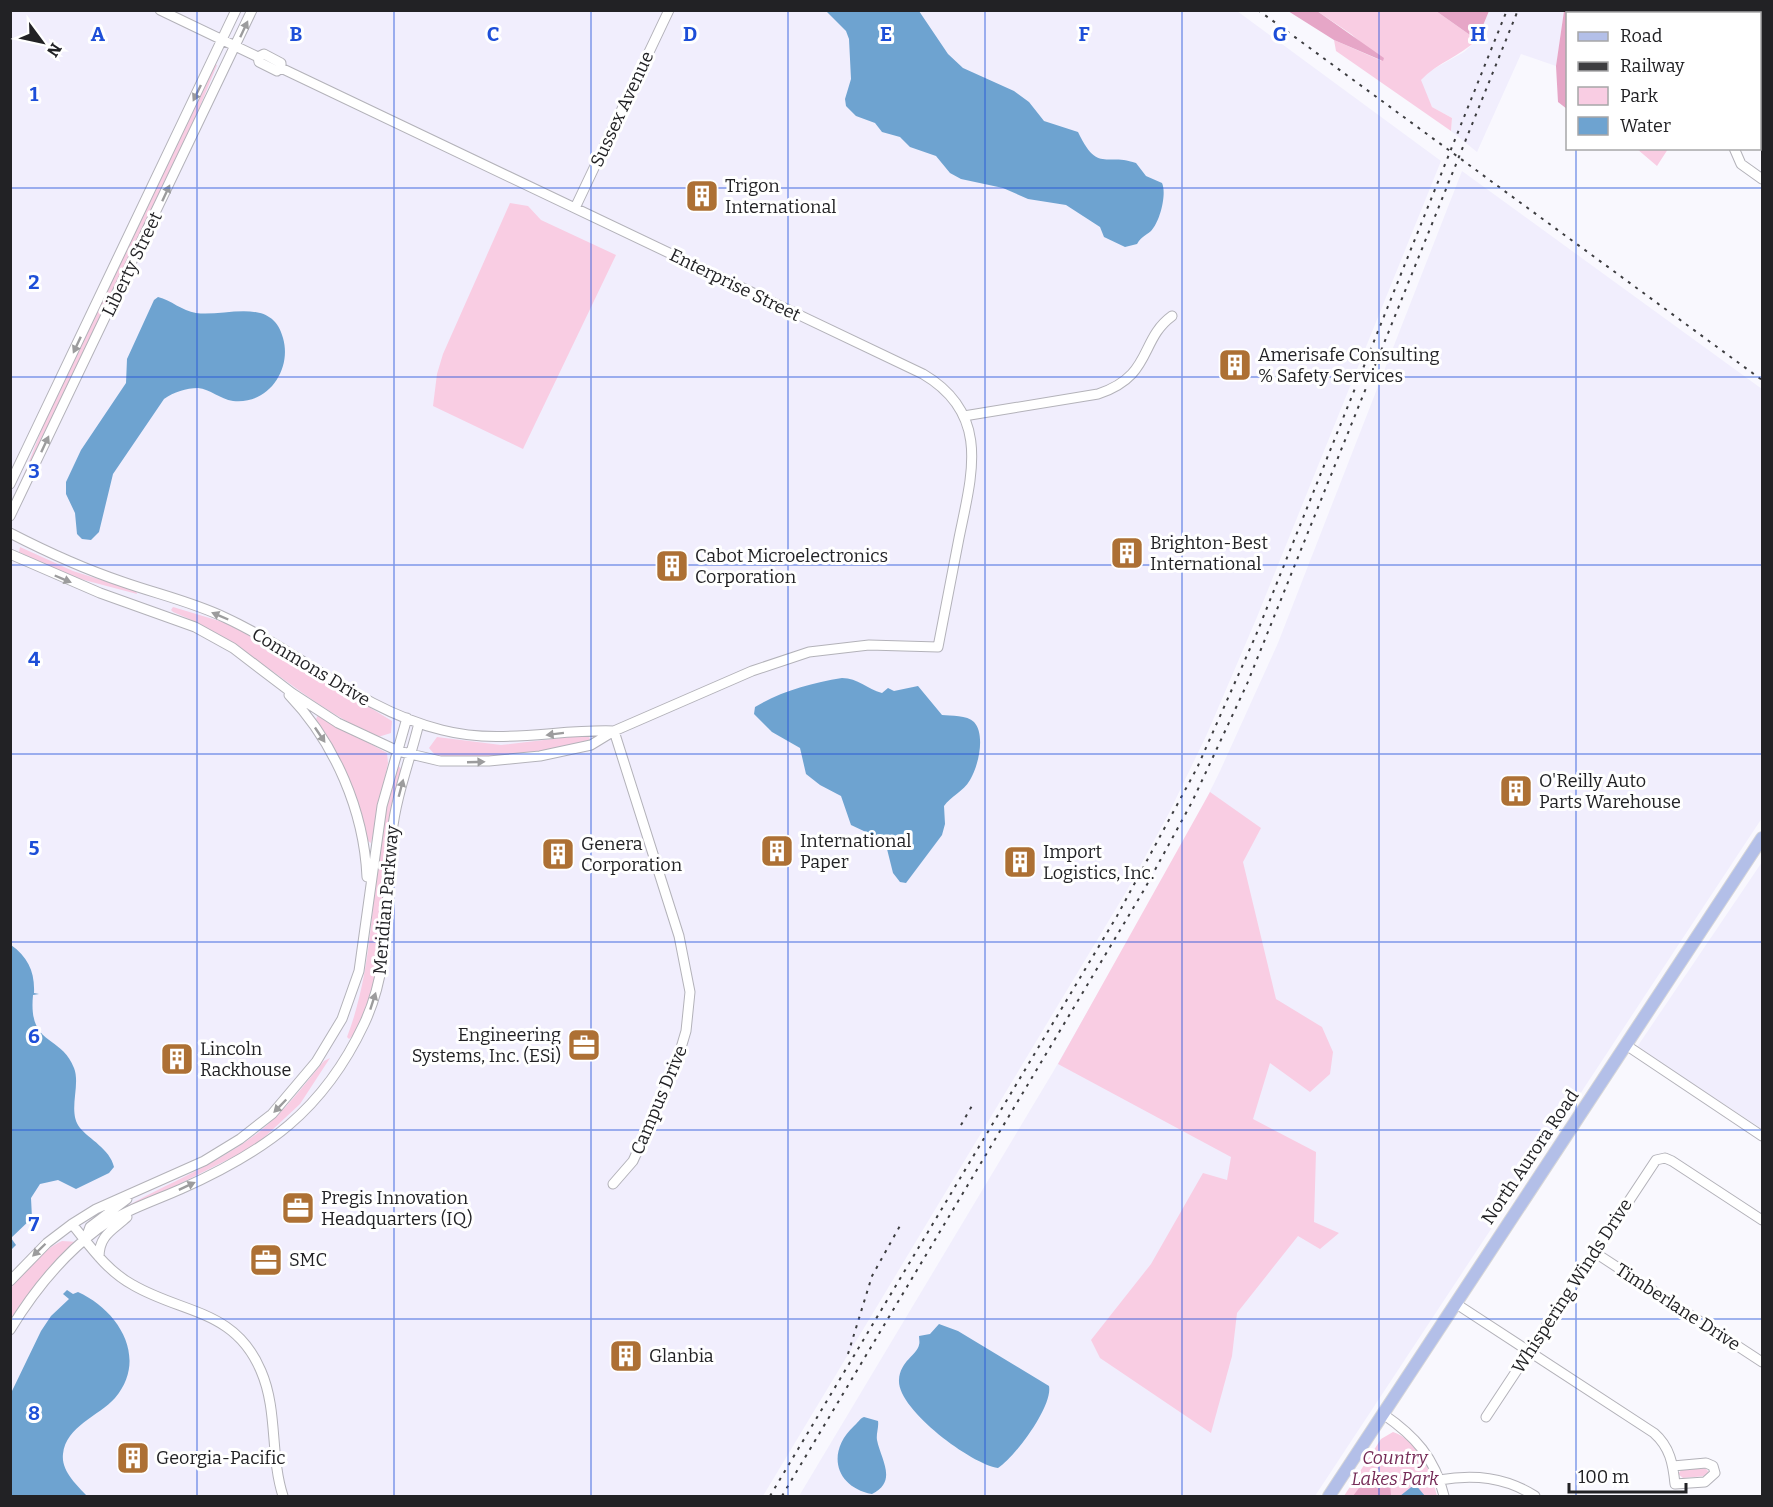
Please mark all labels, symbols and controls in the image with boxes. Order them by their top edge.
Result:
north arrow [12,12,72,72]
legend [1566,12,1761,150]
one-way arrow [239,20,248,37]
text: A [91,22,106,46]
text: B [290,22,303,46]
text: C [487,22,499,46]
text: D [683,22,697,46]
text: E [880,22,892,46]
text: F [1078,22,1090,46]
text: G [1273,22,1287,46]
text: H [1470,22,1486,46]
text: Road [1620,25,1663,47]
text: N [43,40,65,60]
street label: Sussex Avenue [586,48,658,170]
text: Railway [1620,55,1685,77]
text: 1 [30,82,39,106]
one-way arrow [192,84,201,101]
text: Park [1620,85,1659,107]
text: Water [1620,115,1671,137]
place label: Trigon International [725,175,836,218]
building icon: Trigon International [684,178,720,214]
one-way arrow [161,185,170,202]
street label: Liberty Street [97,208,167,320]
street label: Enterprise Street [666,244,804,326]
text: 2 [28,270,40,294]
one-way arrow [72,336,81,353]
place label: Amerisafe Consulting % Safety Services [1258,344,1440,387]
building icon: Amerisafe Consulting % Safety Services [1217,347,1253,383]
one-way arrow [40,436,49,453]
text: 3 [28,459,40,483]
place label: Brighton-Best International [1150,532,1268,575]
building icon: Brighton-Best International [1109,535,1145,571]
place label: Cabot Microelectronics Corporation [695,545,888,588]
building icon: Cabot Microelectronics Corporation [654,548,690,584]
one-way arrow [55,574,72,583]
one-way arrow [211,611,229,621]
street label: Commons Drive [248,623,374,711]
text: 4 [28,647,40,671]
one-way arrow [314,726,325,743]
one-way arrow [546,729,565,739]
one-way arrow [466,757,485,766]
place label: O'Reilly Auto Parts Warehouse [1539,770,1681,813]
building icon: O'Reilly Auto Parts Warehouse [1498,773,1534,809]
one-way arrow [397,779,407,797]
street label: Meridian Parkway [369,824,404,976]
place label: International Paper [800,830,911,873]
place label: Genera Corporation [581,833,683,876]
building icon: International Paper [759,833,795,869]
text: 5 [29,836,40,860]
building icon: Genera Corporation [540,836,576,872]
place label: Import Logistics, Inc. [1043,841,1155,884]
building icon: Import Logistics, Inc. [1002,844,1038,880]
one-way arrow [369,992,378,1010]
text: 6 [28,1024,40,1048]
place label: Engineering Systems, Inc. (ESi) [412,1024,561,1067]
office icon: Engineering Systems, Inc. (ESi) [566,1027,602,1063]
place label: Lincoln Rackhouse [200,1038,291,1081]
building icon: Lincoln Rackhouse [159,1041,195,1077]
street label: Campus Drive [626,1042,692,1158]
street label: North Aurora Road [1477,1085,1583,1229]
one-way arrow [273,1098,287,1113]
one-way arrow [178,1182,195,1191]
place label: Pregis Innovation Headquarters (IQ) [321,1187,472,1230]
office icon: Pregis Innovation Headquarters (IQ) [280,1190,316,1226]
street label: Whispering Winds Drive [1507,1195,1637,1377]
text: 7 [29,1212,40,1236]
office icon: SMC [248,1242,284,1278]
one-way arrow [31,1243,46,1257]
place label: SMC [289,1249,327,1271]
street label: Timberlane Drive [1611,1258,1745,1356]
building icon: Glanbia [608,1338,644,1374]
place label: Glanbia [649,1345,714,1367]
text: 8 [28,1401,40,1425]
building icon: Georgia-Pacific [115,1440,151,1476]
place label: Georgia-Pacific [156,1447,286,1469]
park label: Country Lakes Park [1351,1447,1439,1490]
scale bar [1569,1456,1686,1494]
text: 100 m [1578,1466,1629,1488]

